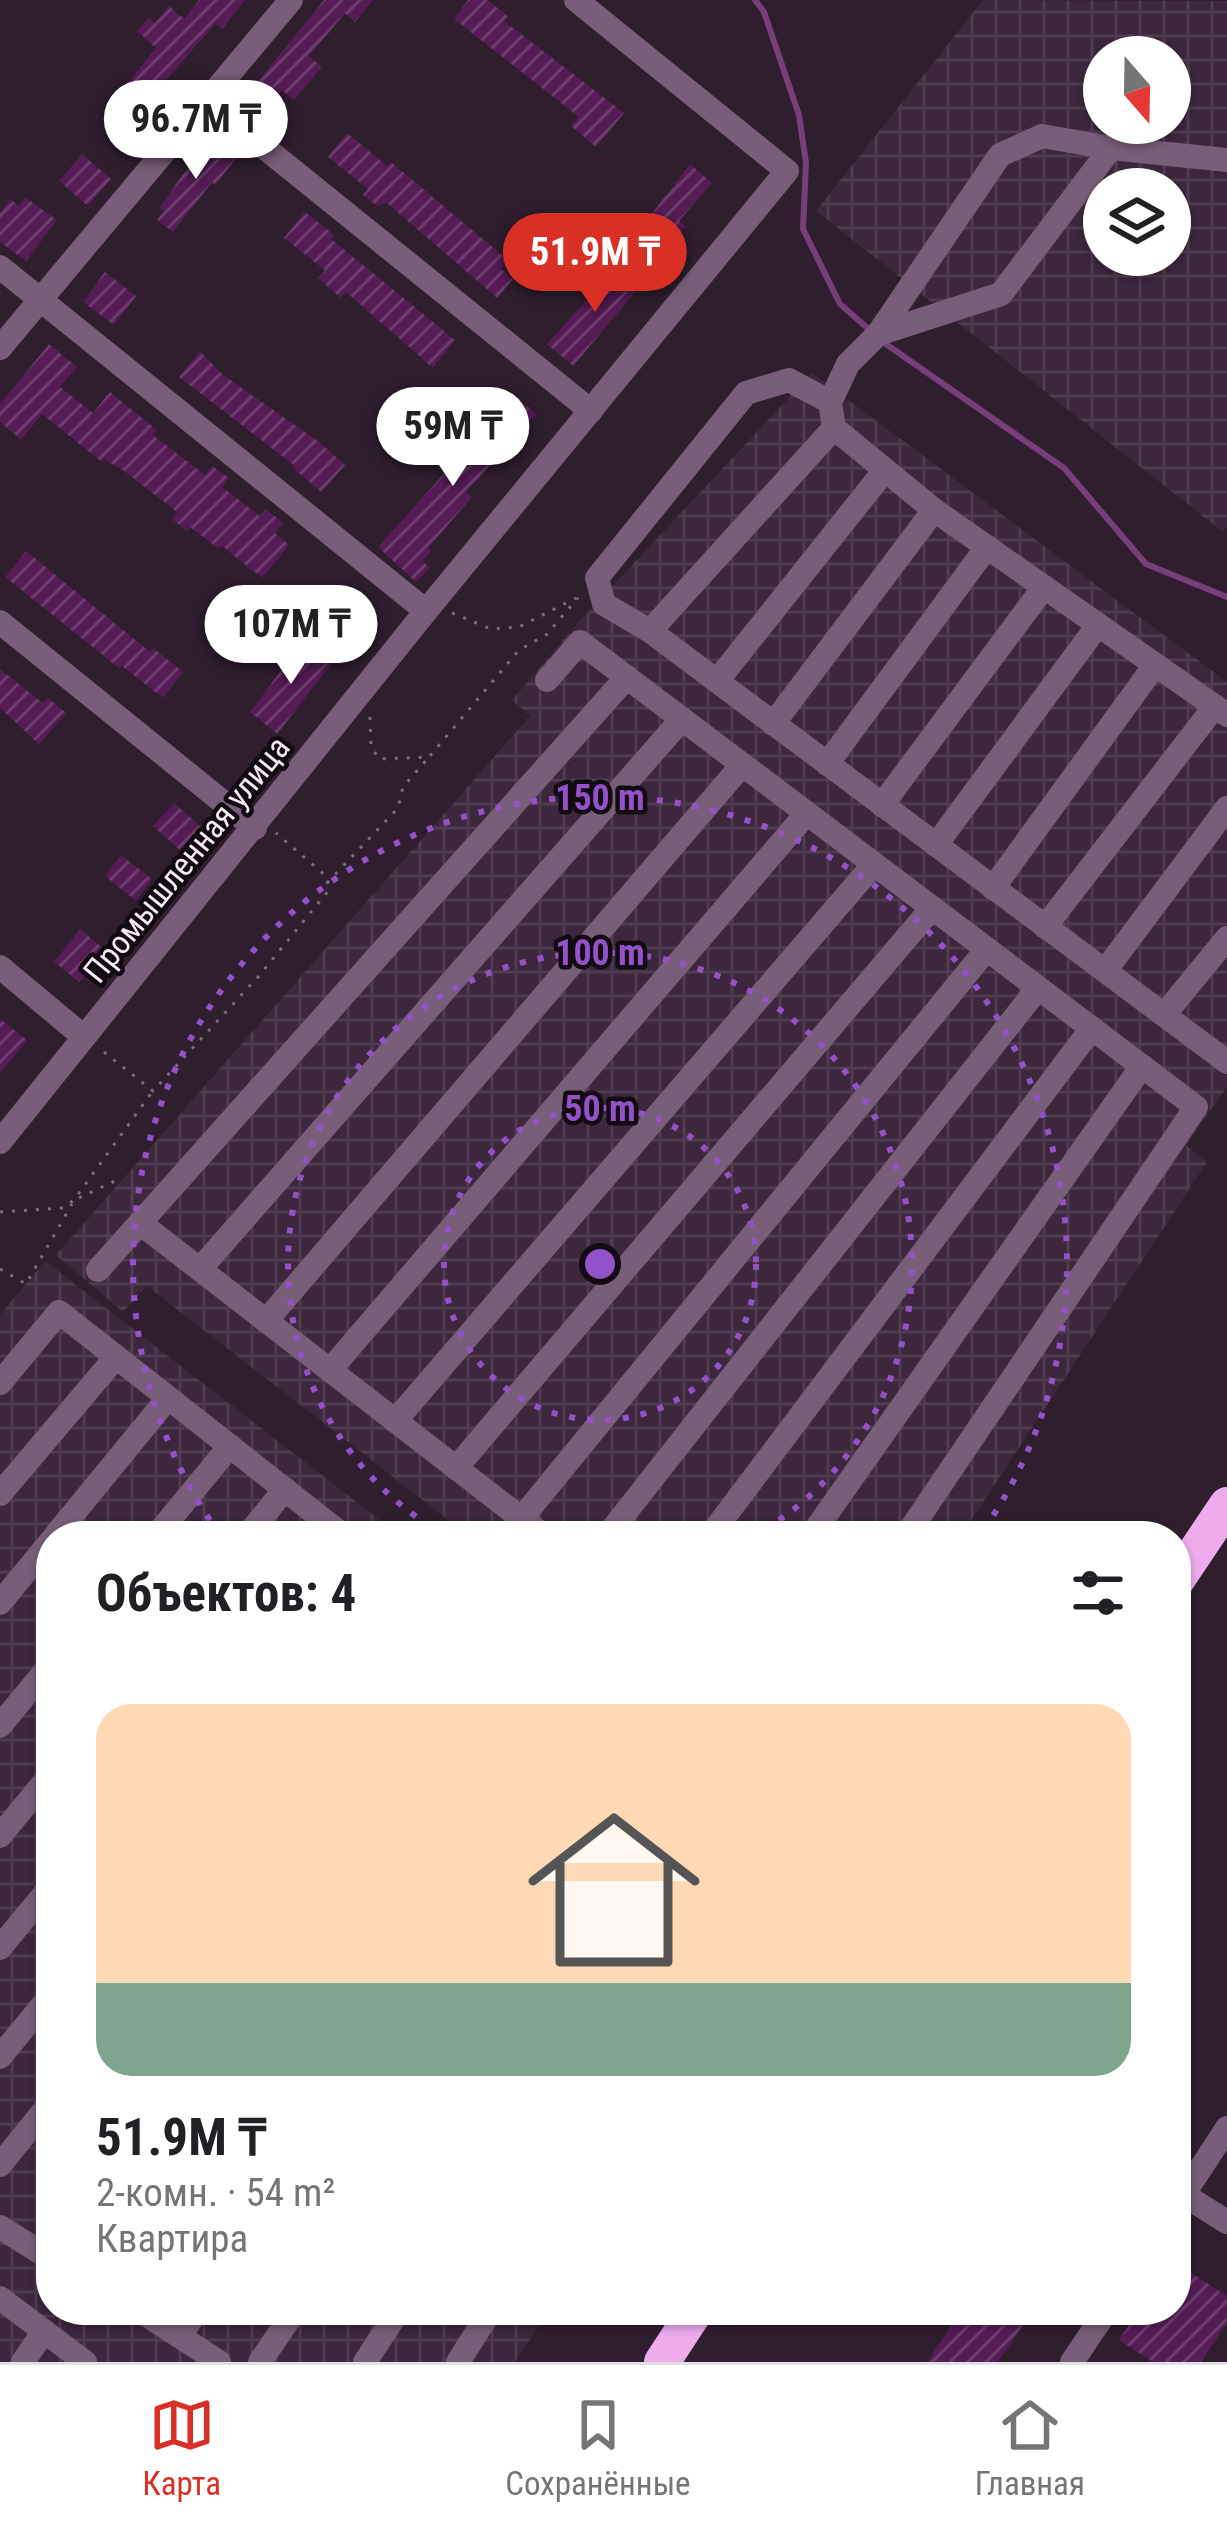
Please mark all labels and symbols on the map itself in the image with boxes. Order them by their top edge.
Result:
north arrow [1083,36,1191,144]
pin: 96.7M ₸ [85,80,307,182]
pin: 51.9M ₸ [484,213,706,315]
pin: 59M ₸ [369,387,537,489]
pin: 107M ₸ [193,585,389,687]
street label: Промышленная улица [75,728,298,990]
text: 150 m [555,777,645,819]
text: 100 m [555,932,645,974]
text: 50 m [564,1088,636,1130]
centre of rings [579,1243,621,1285]

